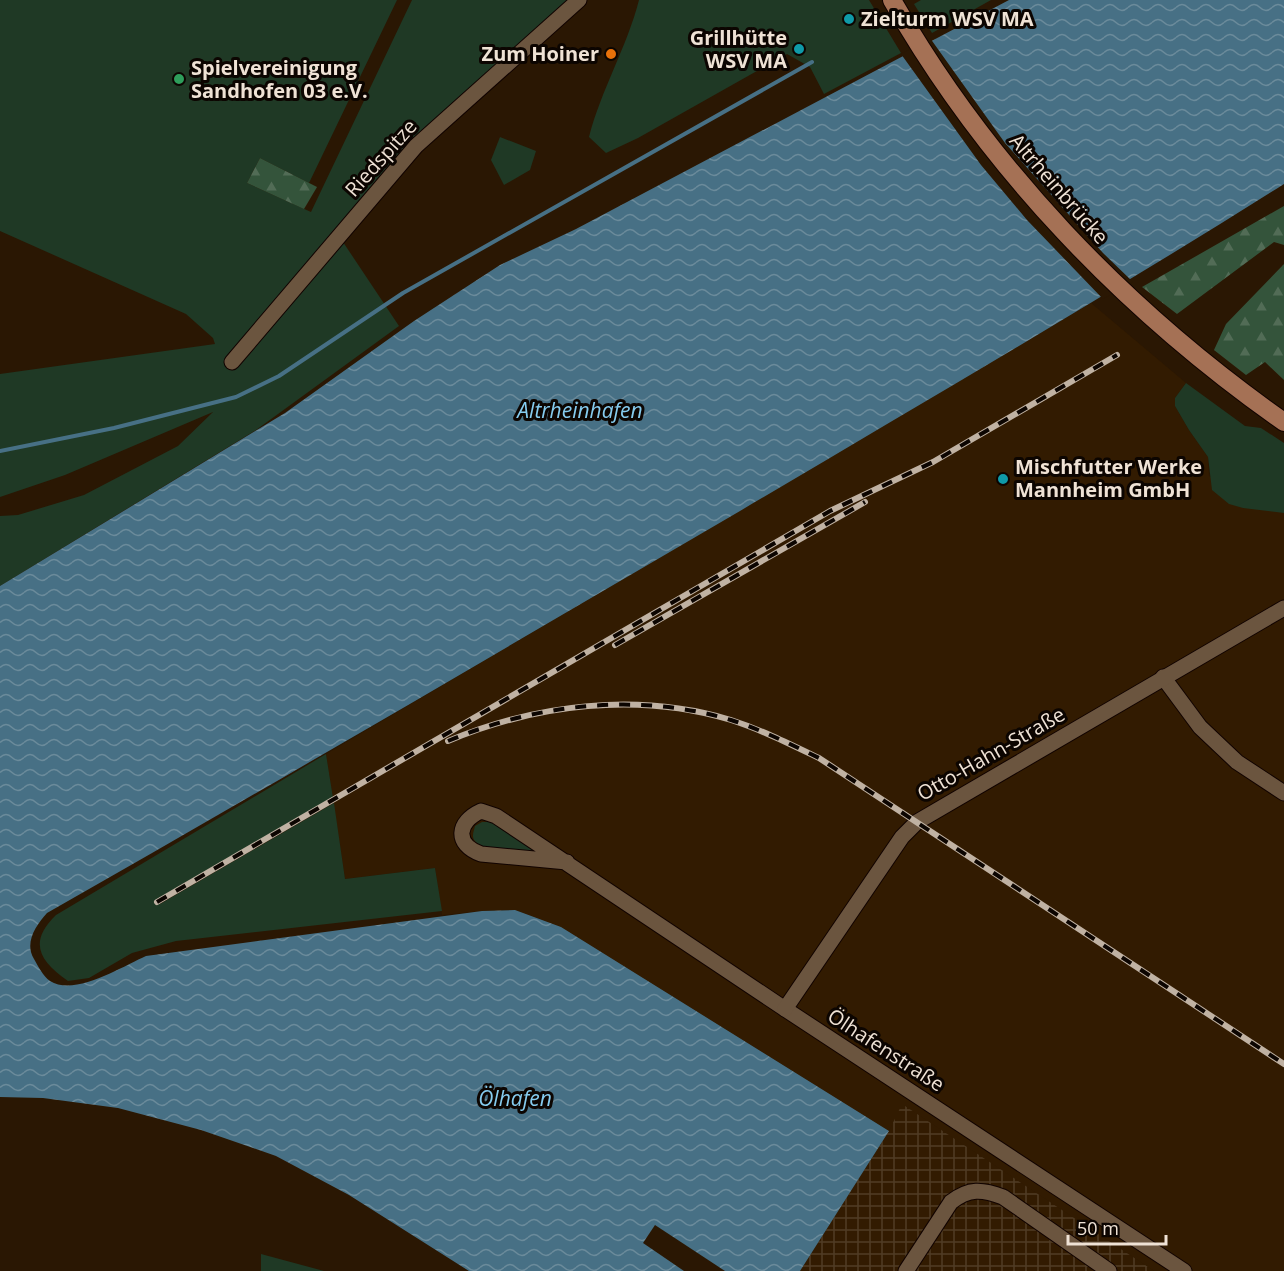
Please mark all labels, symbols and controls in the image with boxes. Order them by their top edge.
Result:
place label: Zielturm WSV MA [861,5,1034,32]
marker: Zielturm WSV MA [842,12,856,26]
place label: Grillhütte WSV MA [690,24,787,74]
place label: Zum Hoiner [482,40,599,67]
marker: Grillhütte WSV MA [792,42,806,56]
marker: Zum Hoiner [604,47,618,61]
place label: Spielvereinigung Sandhofen 03 e.V. [191,54,368,104]
marker: Spielvereinigung Sandhofen 03 e.V. [172,72,186,86]
street label: Riedspitze [339,113,423,202]
street label: Altrheinbrücke [1004,128,1115,250]
water label: Altrheinhafen [515,396,643,424]
place label: Mischfutter Werke Mannheim GmbH [1015,453,1202,503]
marker: Mischfutter Werke Mannheim GmbH [996,472,1010,486]
street label: Otto-Hahn-Straße [912,700,1069,807]
street label: Ölhafenstraße [823,1002,950,1097]
water label: Ölhafen [478,1084,552,1112]
scale bar [1068,1208,1166,1246]
text: 50 m [1077,1216,1119,1240]

